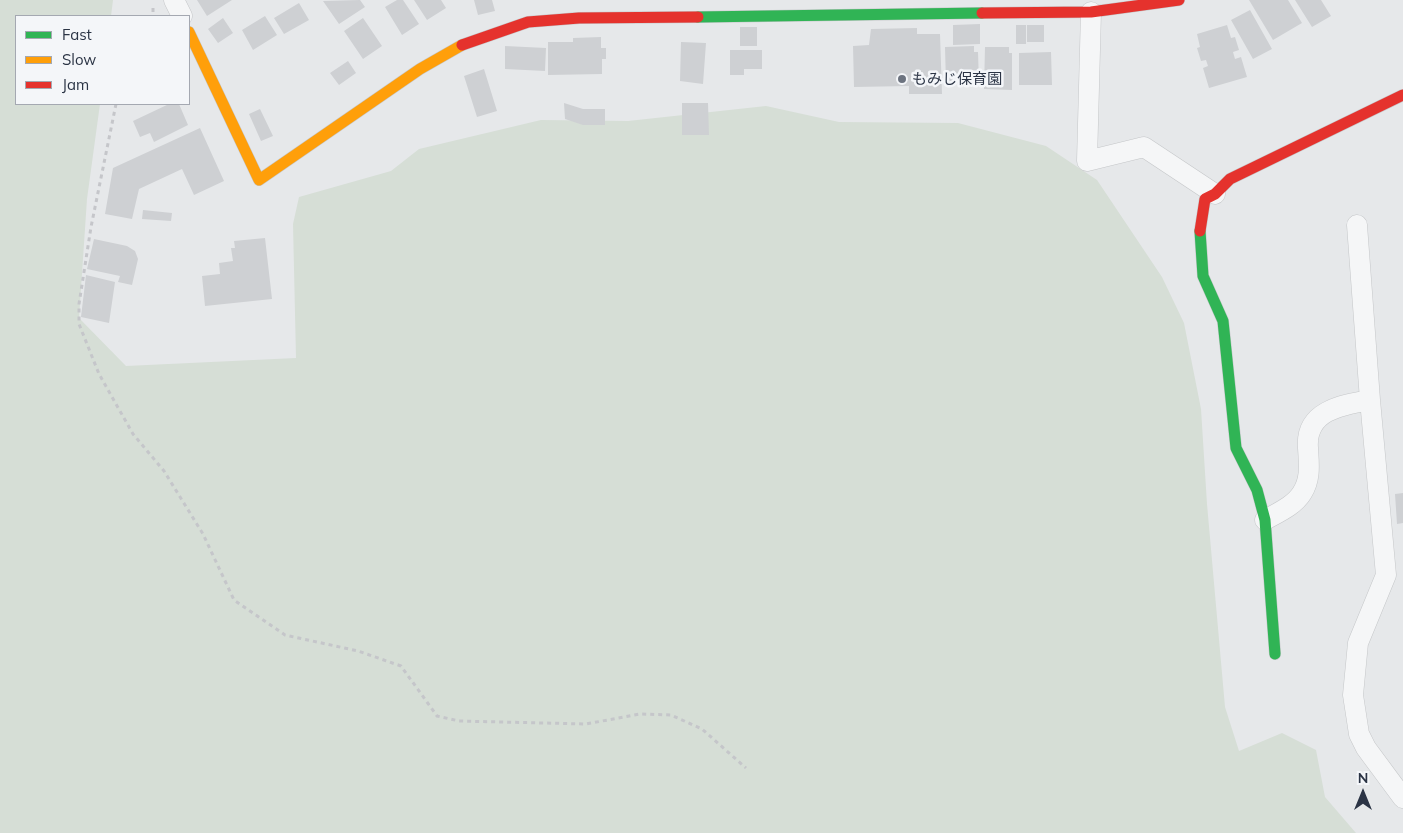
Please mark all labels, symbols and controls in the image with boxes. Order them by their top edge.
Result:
legend [15,15,190,105]
text: Fast [62,25,92,44]
text: Slow [62,50,96,69]
place label: もみじ保育園 [912,70,1002,88]
marker: もみじ保育園 [896,73,908,85]
text: Jam [62,75,89,94]
north arrow [1338,768,1388,818]
text: N [1358,769,1368,787]

